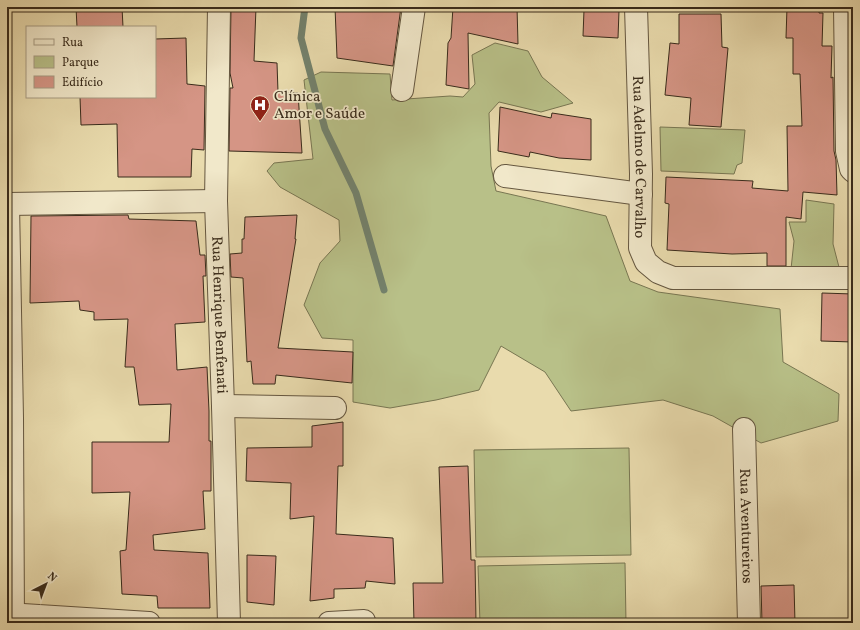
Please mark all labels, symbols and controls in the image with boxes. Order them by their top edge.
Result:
legend [26,26,156,98]
text: Rua [62,35,83,51]
text: Parque [62,55,99,71]
text: Edifício [62,75,103,91]
street label: Rua Adelmo de Carvalho [626,75,650,239]
place label: Clínica Amor e Saúde [274,87,365,125]
hospital icon: Clínica Amor e Saúde [249,94,271,122]
street label: Rua Henrique Benfenati [205,236,232,394]
street label: Rua Aventureiros [733,468,757,584]
north arrow [26,564,66,604]
text: N [44,569,60,586]

